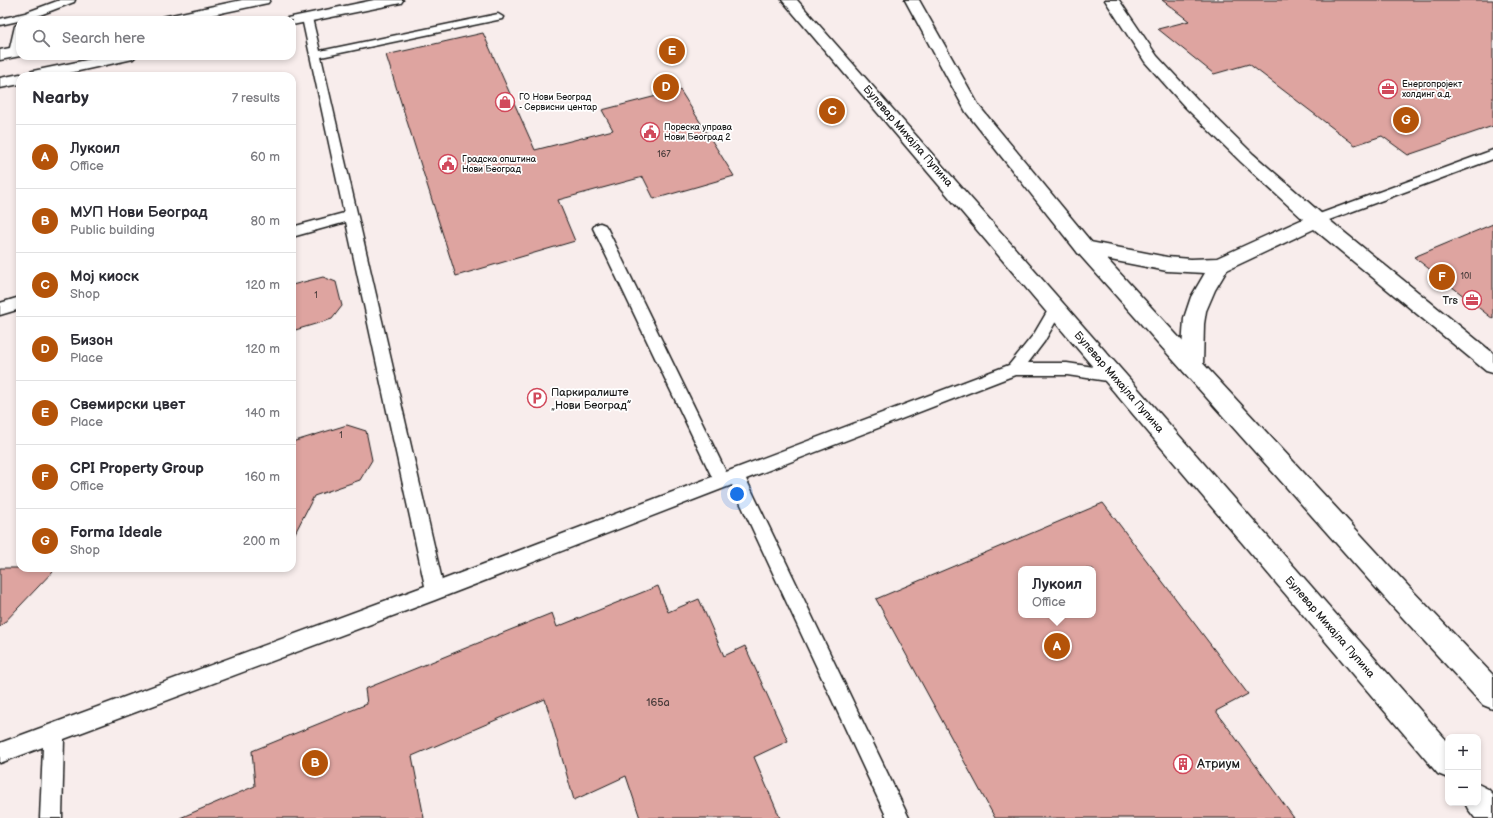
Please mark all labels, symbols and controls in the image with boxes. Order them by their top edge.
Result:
search box [16,16,296,60]
icon: search [30,27,52,49]
text: Search here [62,29,145,48]
pin: E [659,36,685,66]
pin: D [653,72,679,102]
office icon: Енергопројект холдинг а.д. [1377,78,1399,100]
place label: Енергопројект холдинг а.д. [1402,79,1463,100]
street label: Булевар Михајла Пупина [860,83,956,190]
text: Nearby [32,88,89,108]
text: 7 results [232,90,280,106]
shop icon: ГО Нови Београд - Сервисни центар [494,91,516,113]
place label: ГО Нови Београд - Сервисни центар [519,92,597,113]
pin: C [819,96,845,126]
pin: G [1393,105,1419,135]
public building icon: Пореска управа Нови Београд 2 [639,121,661,143]
place label: Пореска управа Нови Београд 2 [664,122,733,143]
text: Лукоил [70,139,120,158]
text: A [41,149,49,165]
text: 60 m [250,149,280,165]
house number: 167 [657,149,671,160]
public building icon: Градска општина Нови Београд [437,153,459,175]
place label: Градска општина Нови Београд [462,154,537,175]
text: Office [70,158,104,174]
text: МУП Нови Београд [70,203,207,222]
text: B [40,213,50,229]
text: 80 m [251,213,280,229]
text: Public building [70,222,155,238]
pin: F [1429,262,1455,292]
text: Мој киоск [70,267,139,286]
house number: 10l [1461,271,1471,282]
text: C [40,277,50,293]
text: 120 m [245,277,280,293]
text: Shop [70,286,100,302]
office icon: Trs [1461,289,1483,311]
house number: 1 [314,290,318,301]
place label: Trs [1443,294,1459,307]
street label: Булевар Михајла Пупина [1071,329,1167,436]
text: Бизон [70,331,113,350]
text: D [40,341,50,357]
text: 120 m [245,341,280,357]
text: Place [70,350,103,366]
place label: Паркиралиште „Нови Београд” [551,386,632,412]
parking icon: Паркиралиште „Нови Београд” [526,387,548,409]
text: Свемирски цвет [70,395,185,414]
text: E [41,405,49,421]
text: 140 m [245,405,280,421]
text: Place [70,414,103,430]
house number: 1 [339,430,343,441]
text: CPI Property Group [70,459,204,478]
text: F [41,469,49,485]
text: 160 m [245,469,280,485]
text: Office [70,478,104,494]
your location [727,484,747,504]
text: Forma Ideale [70,523,162,542]
text: G [40,533,50,549]
text: 200 m [243,533,280,549]
text: Shop [70,542,100,558]
popup [1018,566,1096,618]
street label: Булевар Михајла Пупина [1282,574,1378,681]
text: Лукоил [1032,575,1082,594]
text: Office [1032,594,1066,610]
pin: A [1044,631,1070,661]
house number: 165a [646,696,670,709]
map controls [1445,734,1481,806]
button: + [1445,734,1481,770]
pin: B [302,748,328,778]
building icon: Атриум [1172,753,1194,775]
place label: Атриум [1196,756,1240,772]
button: − [1445,770,1481,806]

